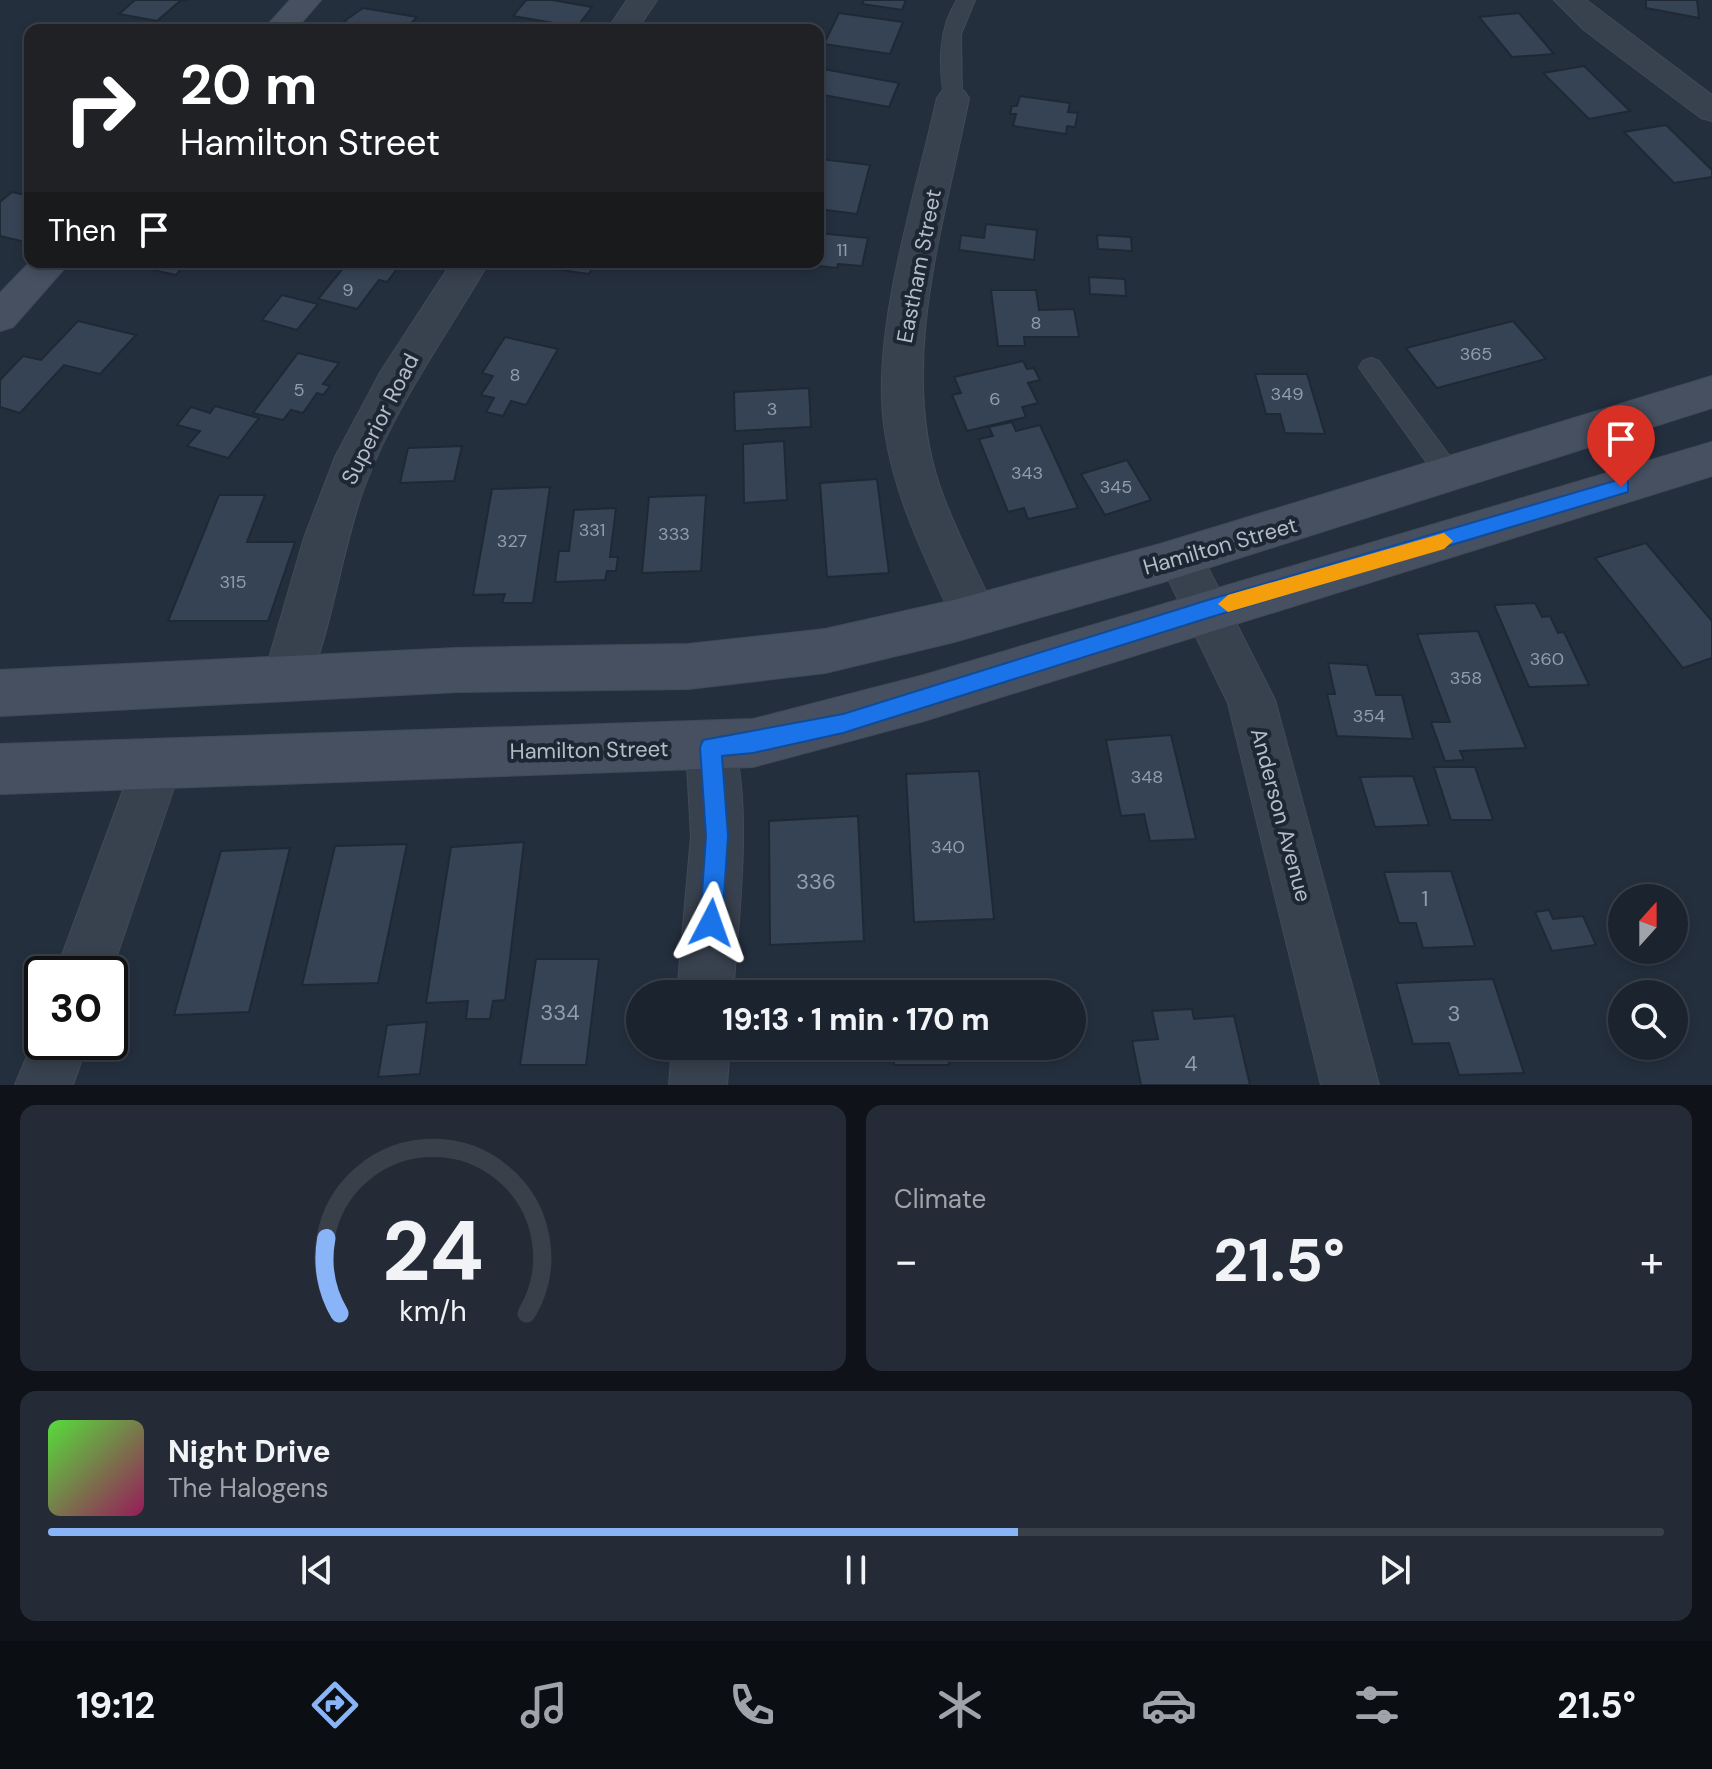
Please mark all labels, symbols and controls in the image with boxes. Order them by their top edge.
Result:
text: 20 m [180,48,317,121]
icon: right [48,56,152,160]
text: Hamilton Street [180,119,440,166]
street label: Eastham Street [890,187,948,345]
icon: arrive [132,208,176,252]
text: Then [48,211,116,250]
house number: 11 [836,238,848,262]
house number: 9 [342,278,354,302]
house number: 8 [1031,311,1041,335]
house number: 365 [1460,342,1492,366]
street label: Superior Road [335,349,425,489]
house number: 8 [510,363,520,387]
house number: 5 [294,378,304,402]
house number: 349 [1271,382,1303,406]
house number: 6 [989,387,1001,411]
house number: 3 [767,397,777,421]
pin [1587,405,1655,487]
icon: arrive [1599,417,1643,461]
house number: 343 [1011,461,1043,485]
house number: 345 [1100,475,1132,499]
street label: Hamilton Street [1140,510,1300,582]
house number: 331 [579,518,605,542]
house number: 333 [658,522,690,546]
house number: 327 [497,529,527,553]
house number: 315 [220,570,246,594]
house number: 360 [1530,647,1564,671]
house number: 358 [1450,666,1482,690]
house number: 354 [1353,704,1385,728]
street label: Anderson Avenue [1244,725,1318,905]
street label: Hamilton Street [509,734,669,766]
house number: 348 [1131,765,1163,789]
house number: 340 [931,835,965,859]
house number: 336 [796,867,836,896]
position arrow [669,881,753,965]
house number: 1 [1422,884,1428,913]
north arrow [1608,884,1688,964]
map controls [1608,884,1688,1060]
speed limit sign: 30 [24,956,128,1060]
button: search [1608,980,1688,1060]
house number: 334 [540,998,580,1027]
house number: 3 [1447,999,1461,1028]
text: 19:13 · 1 min · 170 m [722,1000,990,1039]
house number: 4 [1184,1049,1198,1078]
text: Climate [894,1182,986,1216]
text: 24 [382,1197,484,1306]
text: 21.5° [1213,1221,1345,1300]
text: − [894,1232,918,1290]
text: + [1640,1232,1664,1290]
text: km/h [399,1293,467,1330]
text: Night Drive [168,1432,331,1471]
text: The Halogens [168,1471,328,1505]
icon: previous [295,1548,339,1592]
icon: pause [834,1548,878,1592]
icon: next [1373,1548,1417,1592]
icon: directions [307,1677,363,1733]
icon: music [516,1677,572,1733]
icon: phone [724,1677,780,1733]
icon: climate [932,1677,988,1733]
icon: car [1141,1677,1197,1733]
icon: filters [1349,1677,1405,1733]
text: 19:12 [76,1682,155,1729]
text: 21.5° [1557,1682,1636,1729]

